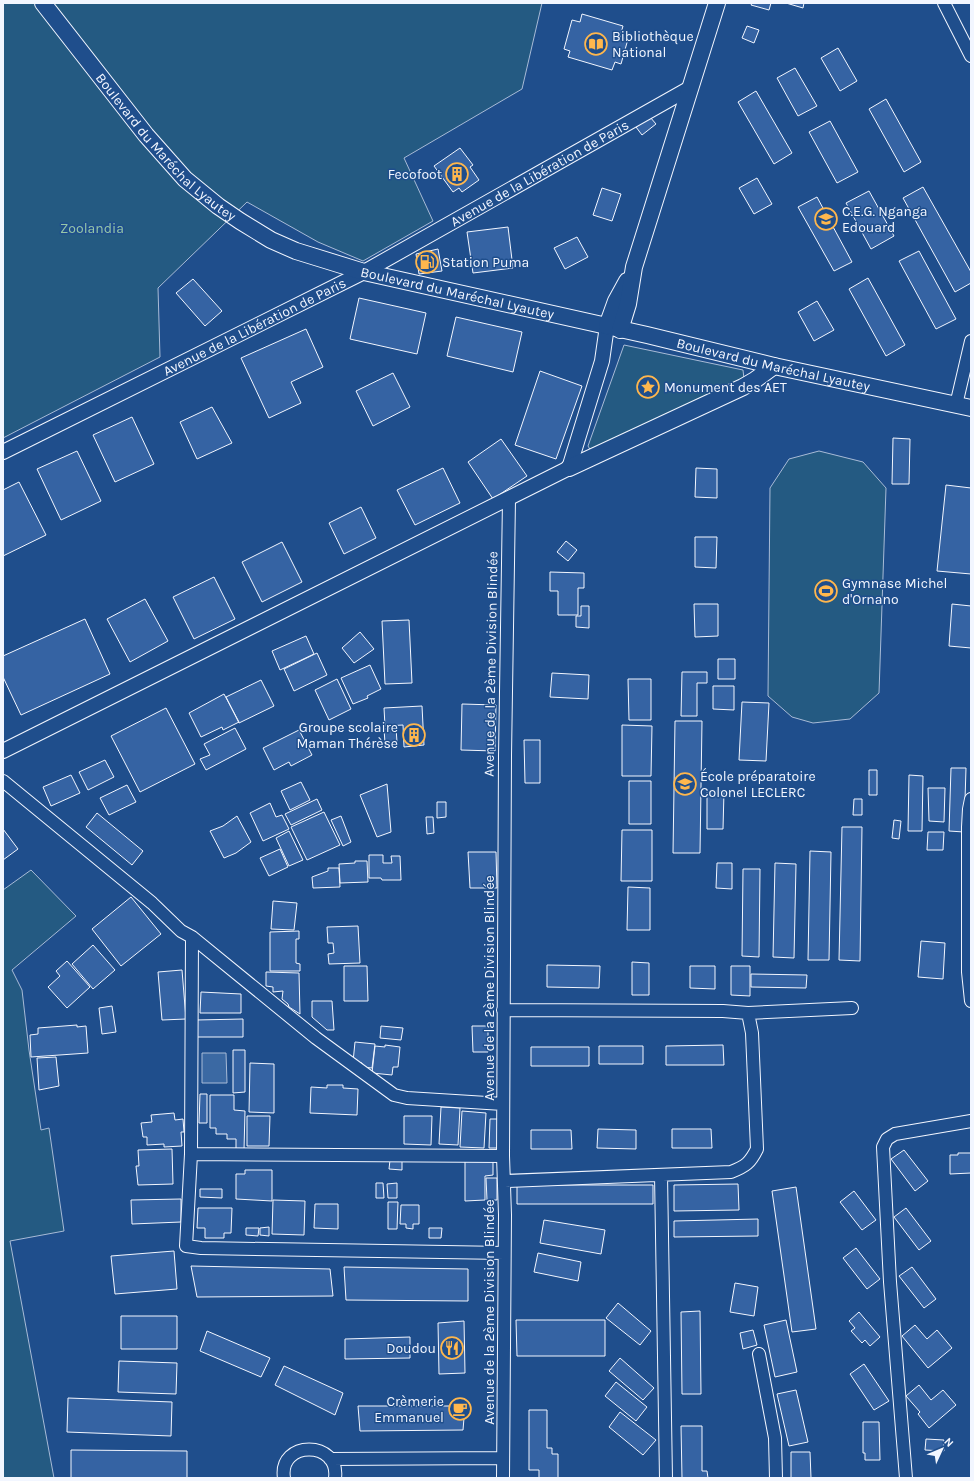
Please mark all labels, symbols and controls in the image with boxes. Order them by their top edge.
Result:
place label: Bibliothèque National [612,28,694,61]
library icon: Bibliothèque National [583,31,609,57]
street label: Boulevard du Maréchal Lyautey [92,70,240,225]
street label: Avenue de la Libération de Paris [447,116,632,230]
building icon: Fecofoot [444,161,470,187]
place label: Fecofoot [388,166,442,183]
place label: C.E.G. Nganga Edouard [842,203,928,236]
school or university icon: C.E.G. Nganga Edouard [813,206,839,232]
park label: Zoolandia [60,220,124,237]
fuel station icon: Station Puma [414,249,440,275]
place label: Station Puma [442,254,529,271]
street label: Boulevard du Maréchal Lyautey [359,263,556,323]
street label: Avenue de la Libération de Paris [160,274,349,379]
street label: Boulevard du Maréchal Lyautey [675,334,872,395]
place icon: Monument des AET [635,374,661,400]
place label: Monument des AET [664,379,787,396]
street label: Avenue de la 2ème Division Blindée [481,551,501,777]
place label: Gymnase Michel d'Ornano [842,575,947,608]
sports icon: Gymnase Michel d'Ornano [813,578,839,604]
place label: Groupe scolaire Maman Thérèse [296,719,398,752]
building icon: Groupe scolaire Maman Thérèse [401,722,427,748]
place label: École préparatoire Colonel LECLERC [700,767,816,801]
school or university icon: École préparatoire Colonel LECLERC [672,771,698,797]
street label: Avenue de la 2ème Division Blindée [481,875,498,1101]
street label: Avenue de la 2ème Division Blindée [481,1199,498,1425]
restaurant icon: Doudou [439,1335,465,1361]
place label: Doudou [386,1340,436,1357]
place label: Crèmerie Emmanuel [374,1393,444,1426]
cafe icon: Crèmerie Emmanuel [447,1396,473,1422]
north arrow [922,1429,962,1469]
text: N [941,1435,956,1450]

